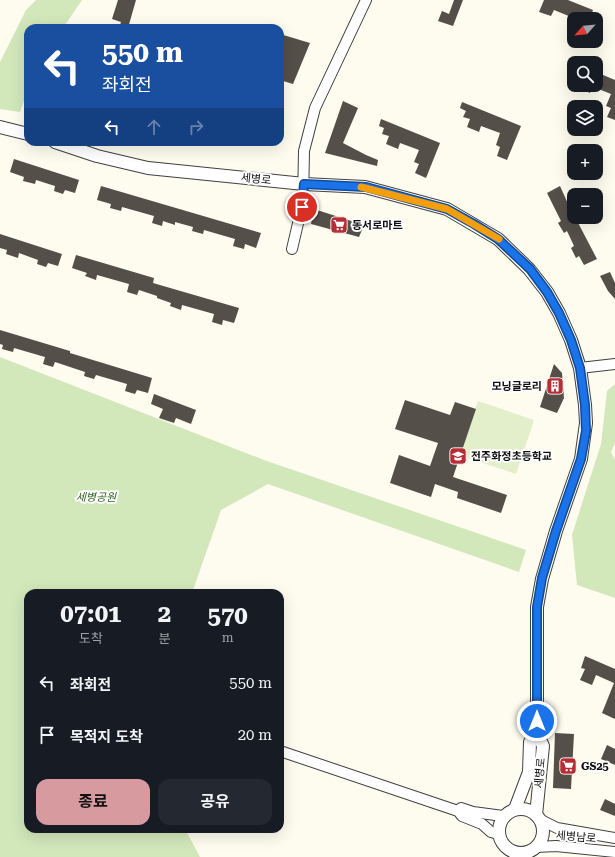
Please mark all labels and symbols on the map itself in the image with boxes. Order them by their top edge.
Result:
north arrow [567,12,603,48]
street label: 세병로 [240,171,272,187]
pin [285,190,319,224]
supermarket icon: 동서로마트 [329,215,349,235]
place label: 동서로마트 [352,219,403,232]
building icon: 모닝글로리 [545,376,565,396]
place label: 모닝글로리 [491,380,542,393]
school or university icon: 전주화정초등학교 [448,446,468,466]
place label: 전주화정초등학교 [471,450,552,463]
park label: 세병공원 [76,491,117,504]
position arrow [516,700,558,742]
supermarket icon: GS25 [558,756,578,776]
street label: 세병로 [532,757,548,789]
place label: GS25 [581,760,609,773]
street label: 세병남로 [555,829,597,845]

